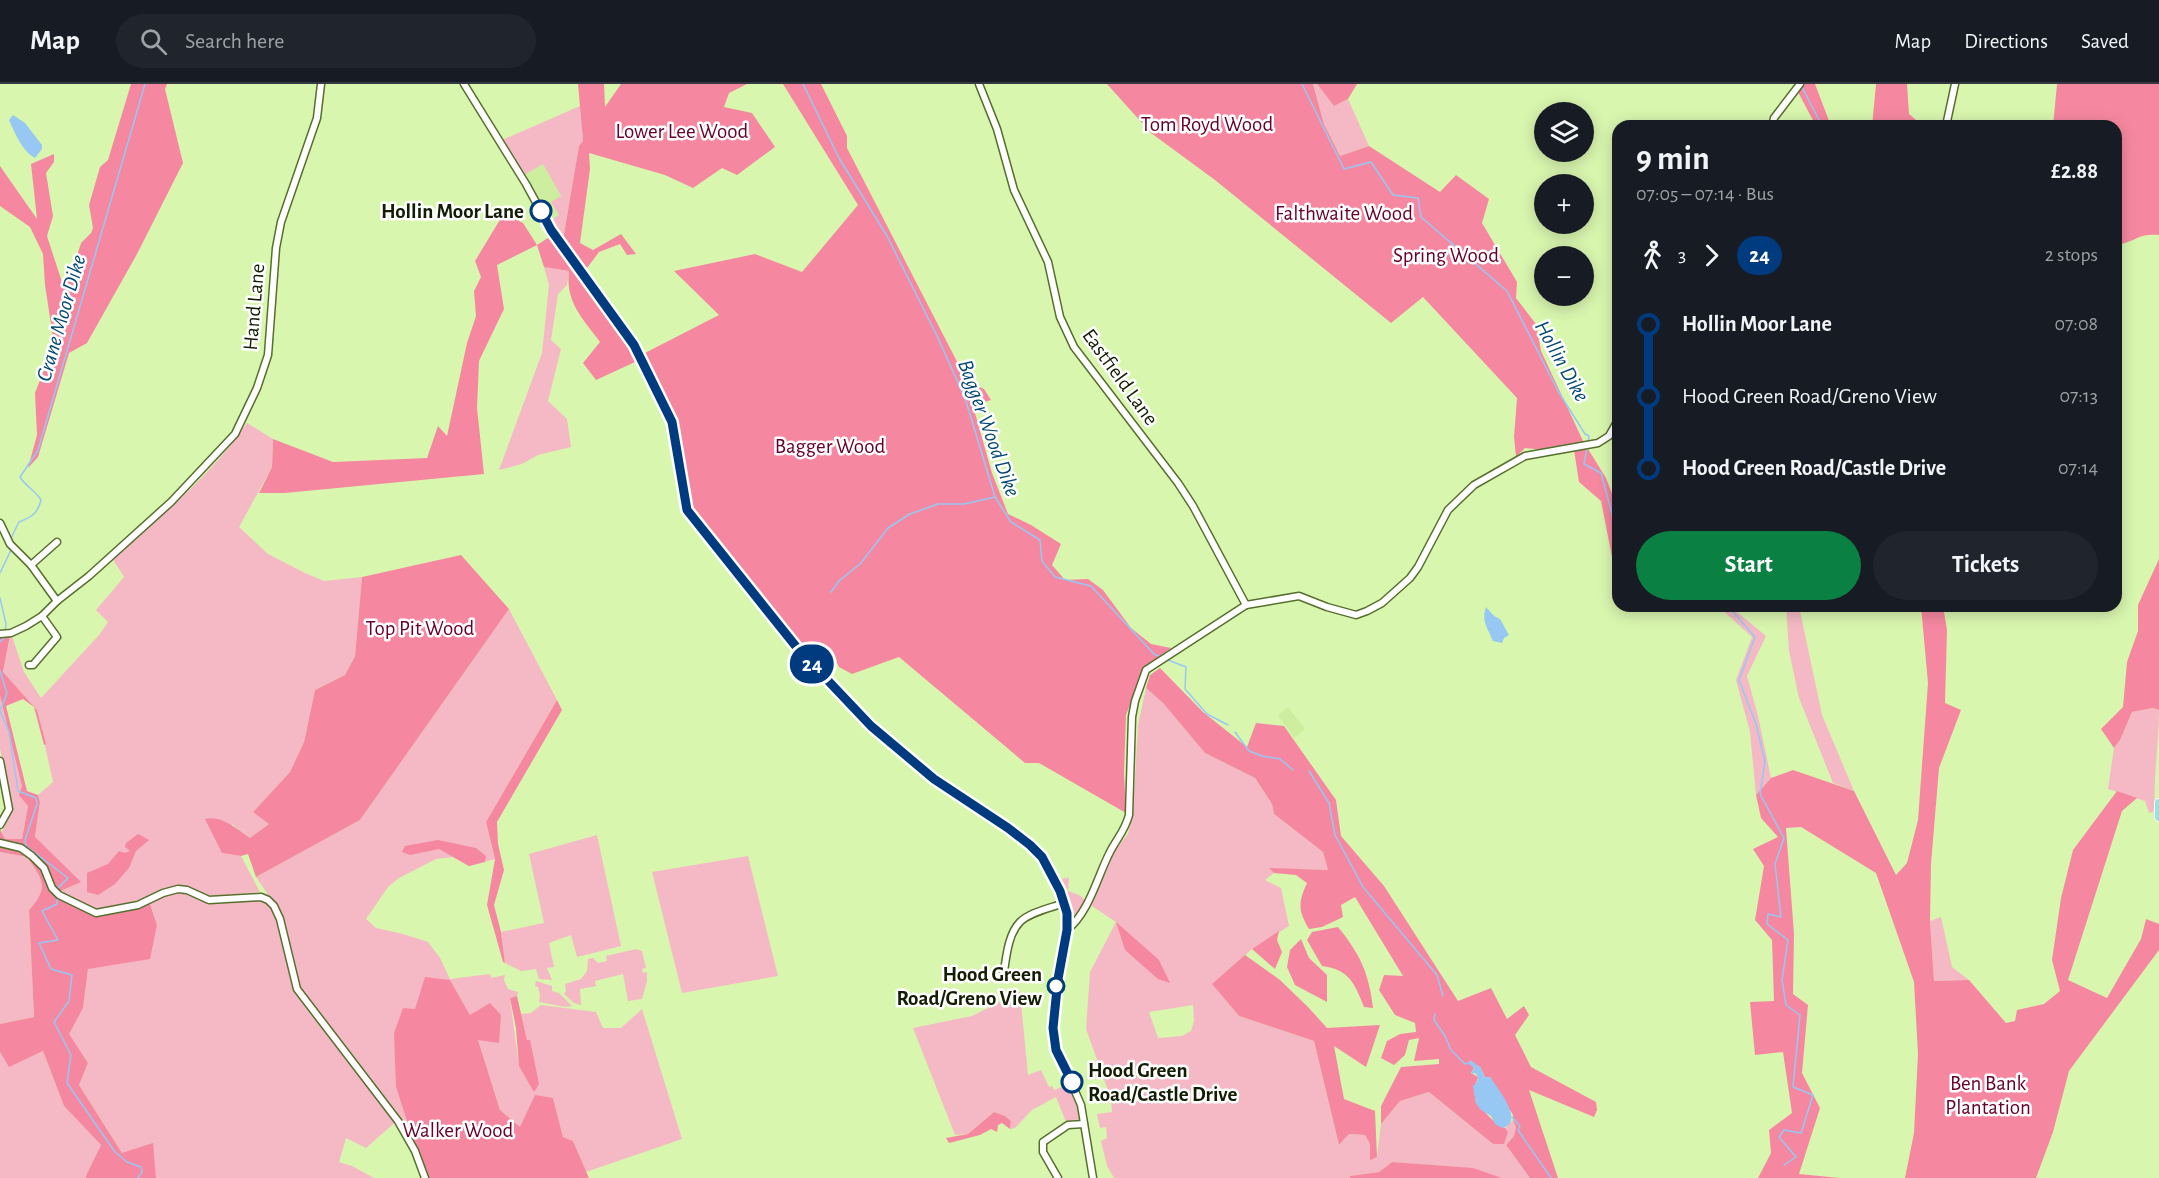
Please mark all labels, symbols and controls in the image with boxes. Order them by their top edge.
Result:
search box [116,14,536,68]
icon: search [137,25,170,58]
text: Map [30,27,80,55]
text: Search here [185,30,284,52]
text: Map [1895,31,1931,52]
text: Directions [1964,31,2048,52]
text: Saved [2081,31,2129,52]
map controls [1534,102,1594,306]
button: layers [1534,102,1594,162]
park label: Tom Royd Wood [1141,114,1273,135]
park label: Lower Lee Wood [616,121,749,142]
text: 9 min [1636,143,1710,176]
text: £2.88 [2051,160,2098,182]
button: + [1534,174,1594,234]
text: 07:05 – 07:14 · Bus [1636,184,1774,204]
marker: Hollin Moor Lane [530,200,552,222]
place label: Hollin Moor Lane [381,201,524,222]
park label: Falthwaite Wood [1275,203,1413,224]
icon: walk [1636,239,1669,272]
icon: forward [1695,239,1728,272]
park label: Spring Wood [1393,245,1499,266]
text: 3 [1678,245,1686,265]
text: 24 [1749,245,1770,266]
text: 2 stops [2045,245,2098,265]
button: − [1534,246,1594,306]
water label: Crane Moor Dike [32,252,90,384]
street label: Hand Lane [240,263,268,351]
text: Hollin Moor Lane [1682,313,1832,335]
text: 07:08 [2054,314,2098,334]
water label: Hollin Dike [1531,317,1593,405]
street label: Eastfield Lane [1078,325,1162,429]
water label: Bagger Wood Dike [954,357,1024,499]
text: Hood Green Road/Greno View [1682,385,1937,407]
text: 07:13 [2059,386,2098,406]
park label: Bagger Wood [775,436,885,457]
text: Hood Green Road/Castle Drive [1682,457,1946,479]
text: 07:14 [2058,458,2098,478]
button: Start [1636,531,1861,600]
button: Tickets [1873,531,2098,600]
park label: Top Pit Wood [366,618,475,639]
line badge: 24 [785,644,839,684]
text: 24 [802,654,822,675]
place label: Hood Green Road/Greno View [896,964,1042,1009]
marker: Hood Green Road/Greno View [1047,977,1065,995]
place label: Hood Green Road/Castle Drive [1088,1060,1237,1105]
marker: Hood Green Road/Castle Drive [1061,1071,1083,1093]
park label: Ben Bank Plantation [1945,1073,2031,1118]
park label: Walker Wood [402,1120,514,1141]

